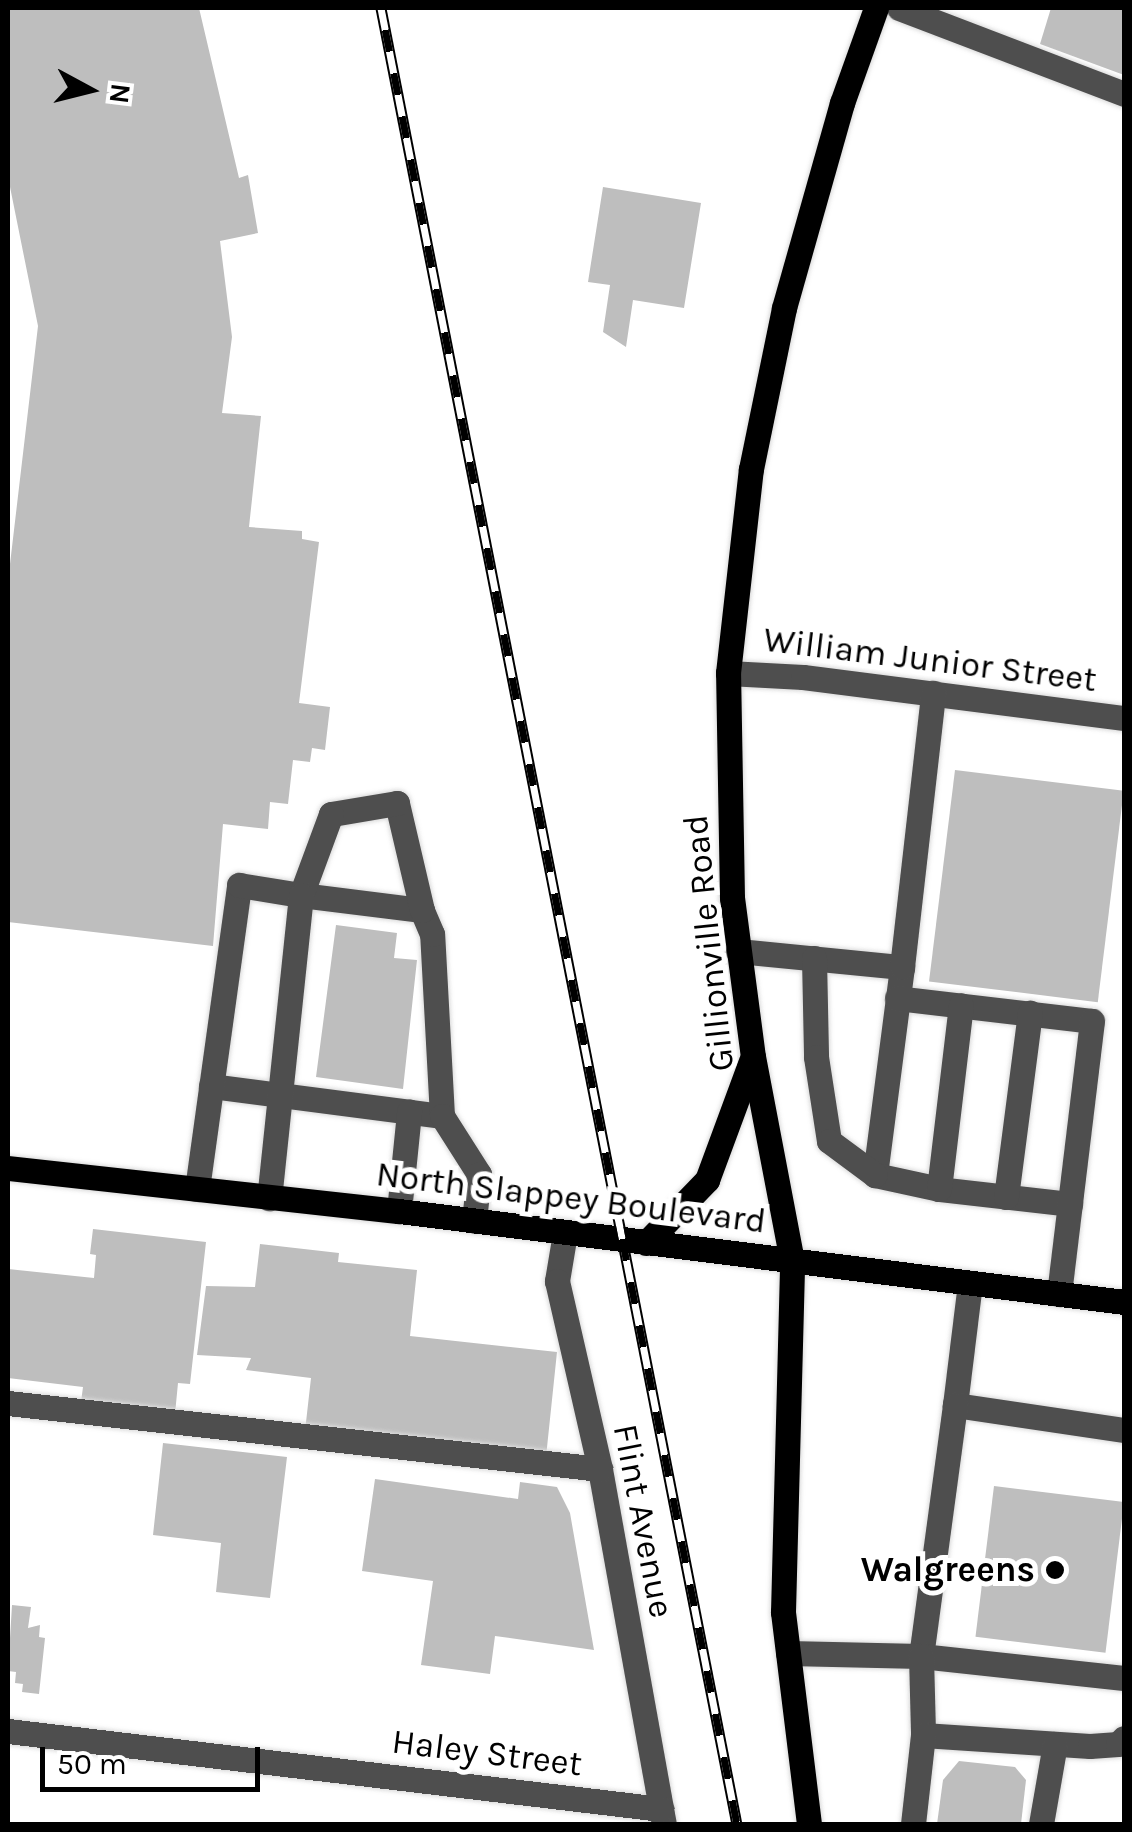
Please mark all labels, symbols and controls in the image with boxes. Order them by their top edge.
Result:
north arrow [40,40,140,140]
text: N [103,82,138,106]
street label: William Junior Street [761,619,1099,701]
street label: Gillionville Road [675,813,743,1073]
street label: North Slappey Boulevard [374,1153,768,1243]
street label: Flint Avenue [604,1421,682,1621]
place label: Walgreens [861,1549,1035,1591]
marker: Walgreens [1044,1559,1066,1581]
street label: Haley Street [390,1721,584,1785]
scale bar [45,1727,265,1789]
text: 50 m [57,1746,127,1782]

